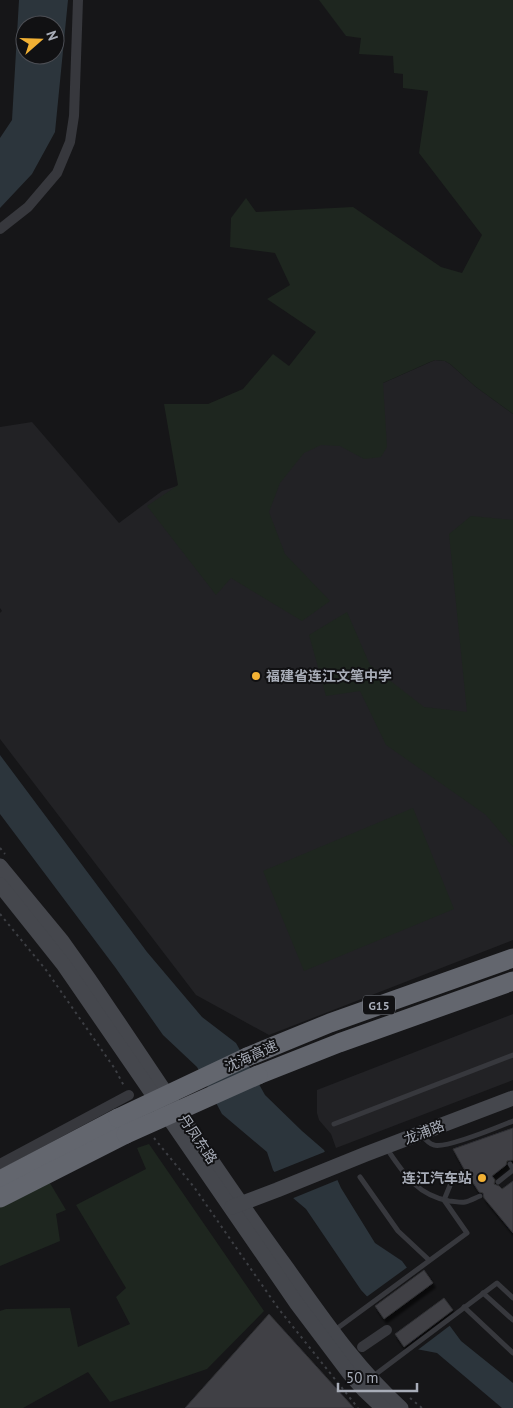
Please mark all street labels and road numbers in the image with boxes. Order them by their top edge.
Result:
road number: G15 [363,996,395,1014]
street label: 沈海高速 [222,1036,280,1076]
street label: 丹凤东路 [175,1111,221,1167]
street label: 龙浦路 [401,1116,447,1148]

